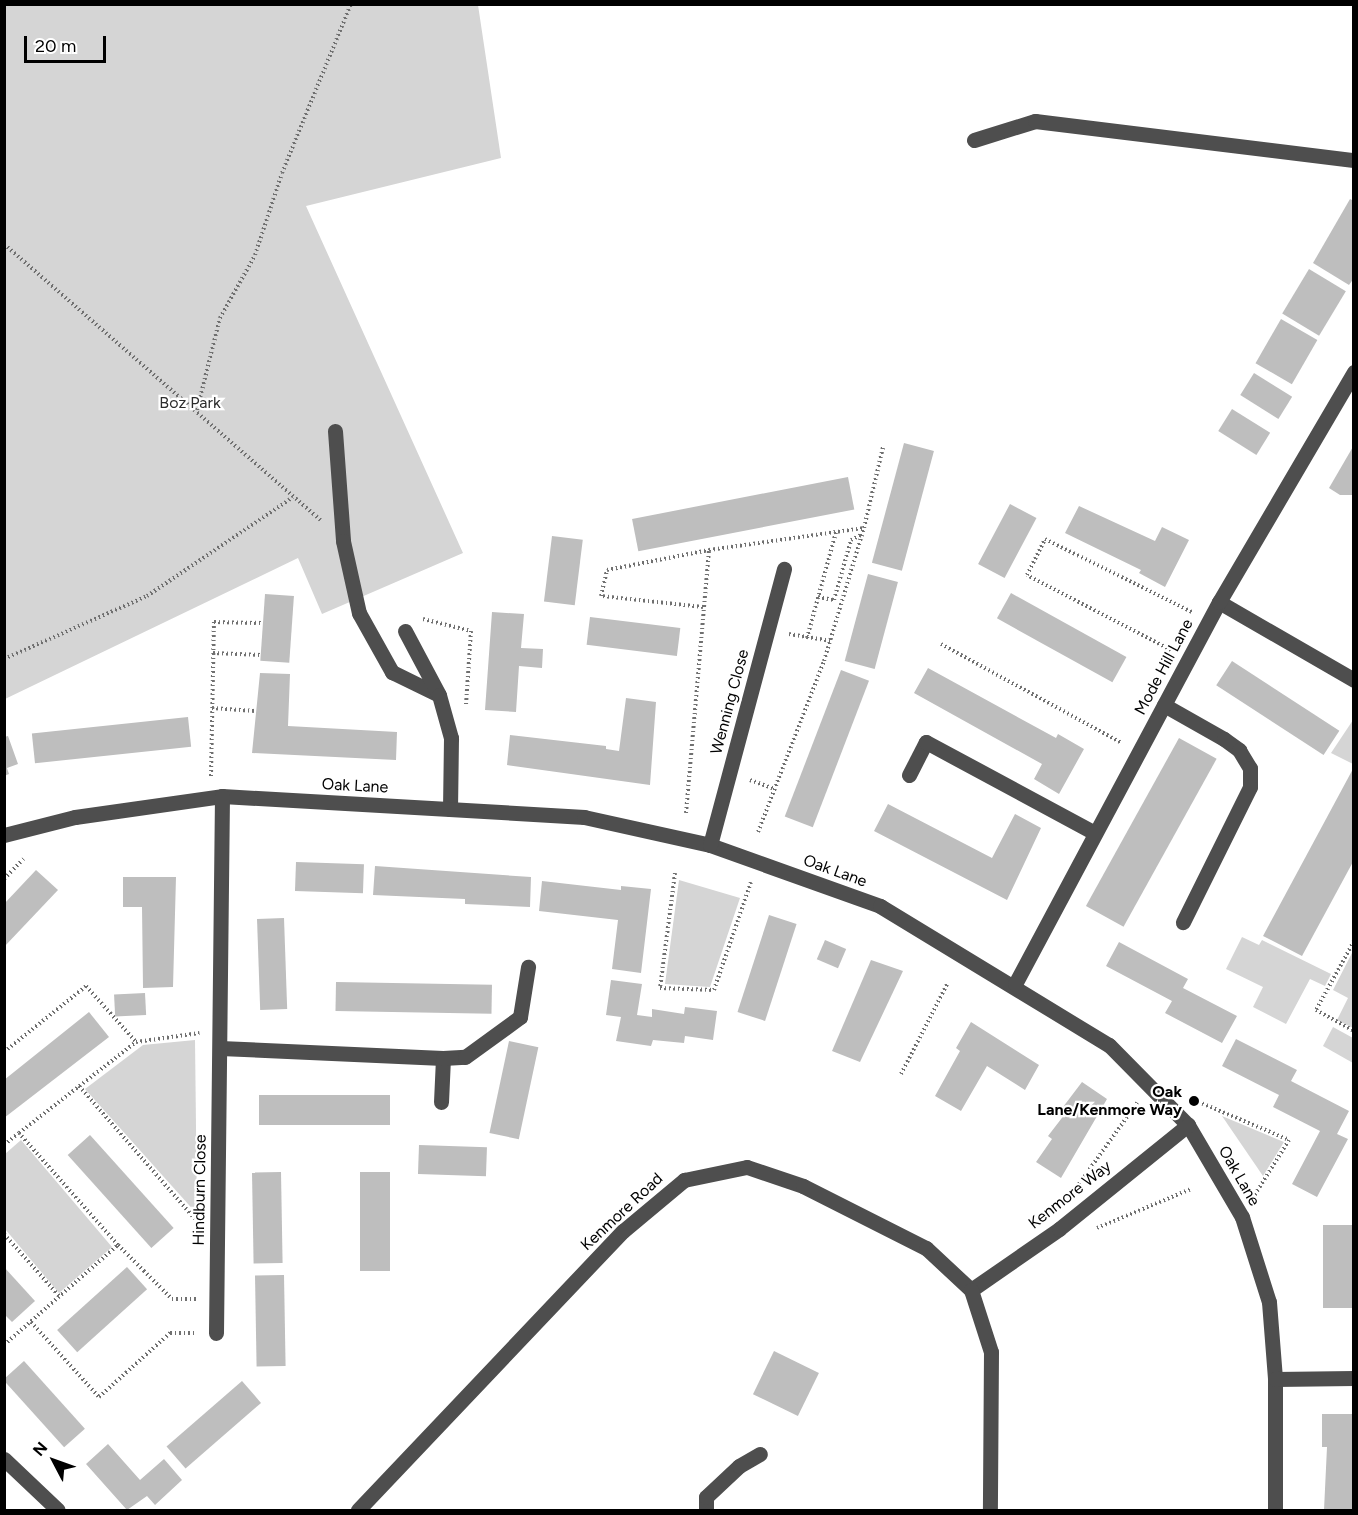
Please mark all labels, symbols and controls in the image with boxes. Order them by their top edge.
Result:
scale bar [27,24,110,62]
text: 20 m [35,35,76,57]
park label: Boz Park [159,393,221,413]
street label: Mode Hill Lane [1131,616,1197,718]
street label: Wenning Close [707,647,753,757]
street label: Oak Lane [321,775,389,797]
street label: Oak Lane [801,851,869,891]
place label: Oak Lane/Kenmore Way [1037,1082,1182,1120]
marker: Oak Lane/Kenmore Way [1187,1094,1201,1108]
street label: Hindburn Close [189,1134,211,1246]
street label: Oak Lane [1214,1142,1264,1210]
street label: Kenmore Way [1025,1157,1115,1233]
street label: Kenmore Road [577,1169,667,1255]
north arrow [24,1431,84,1491]
text: N [29,1438,51,1460]

